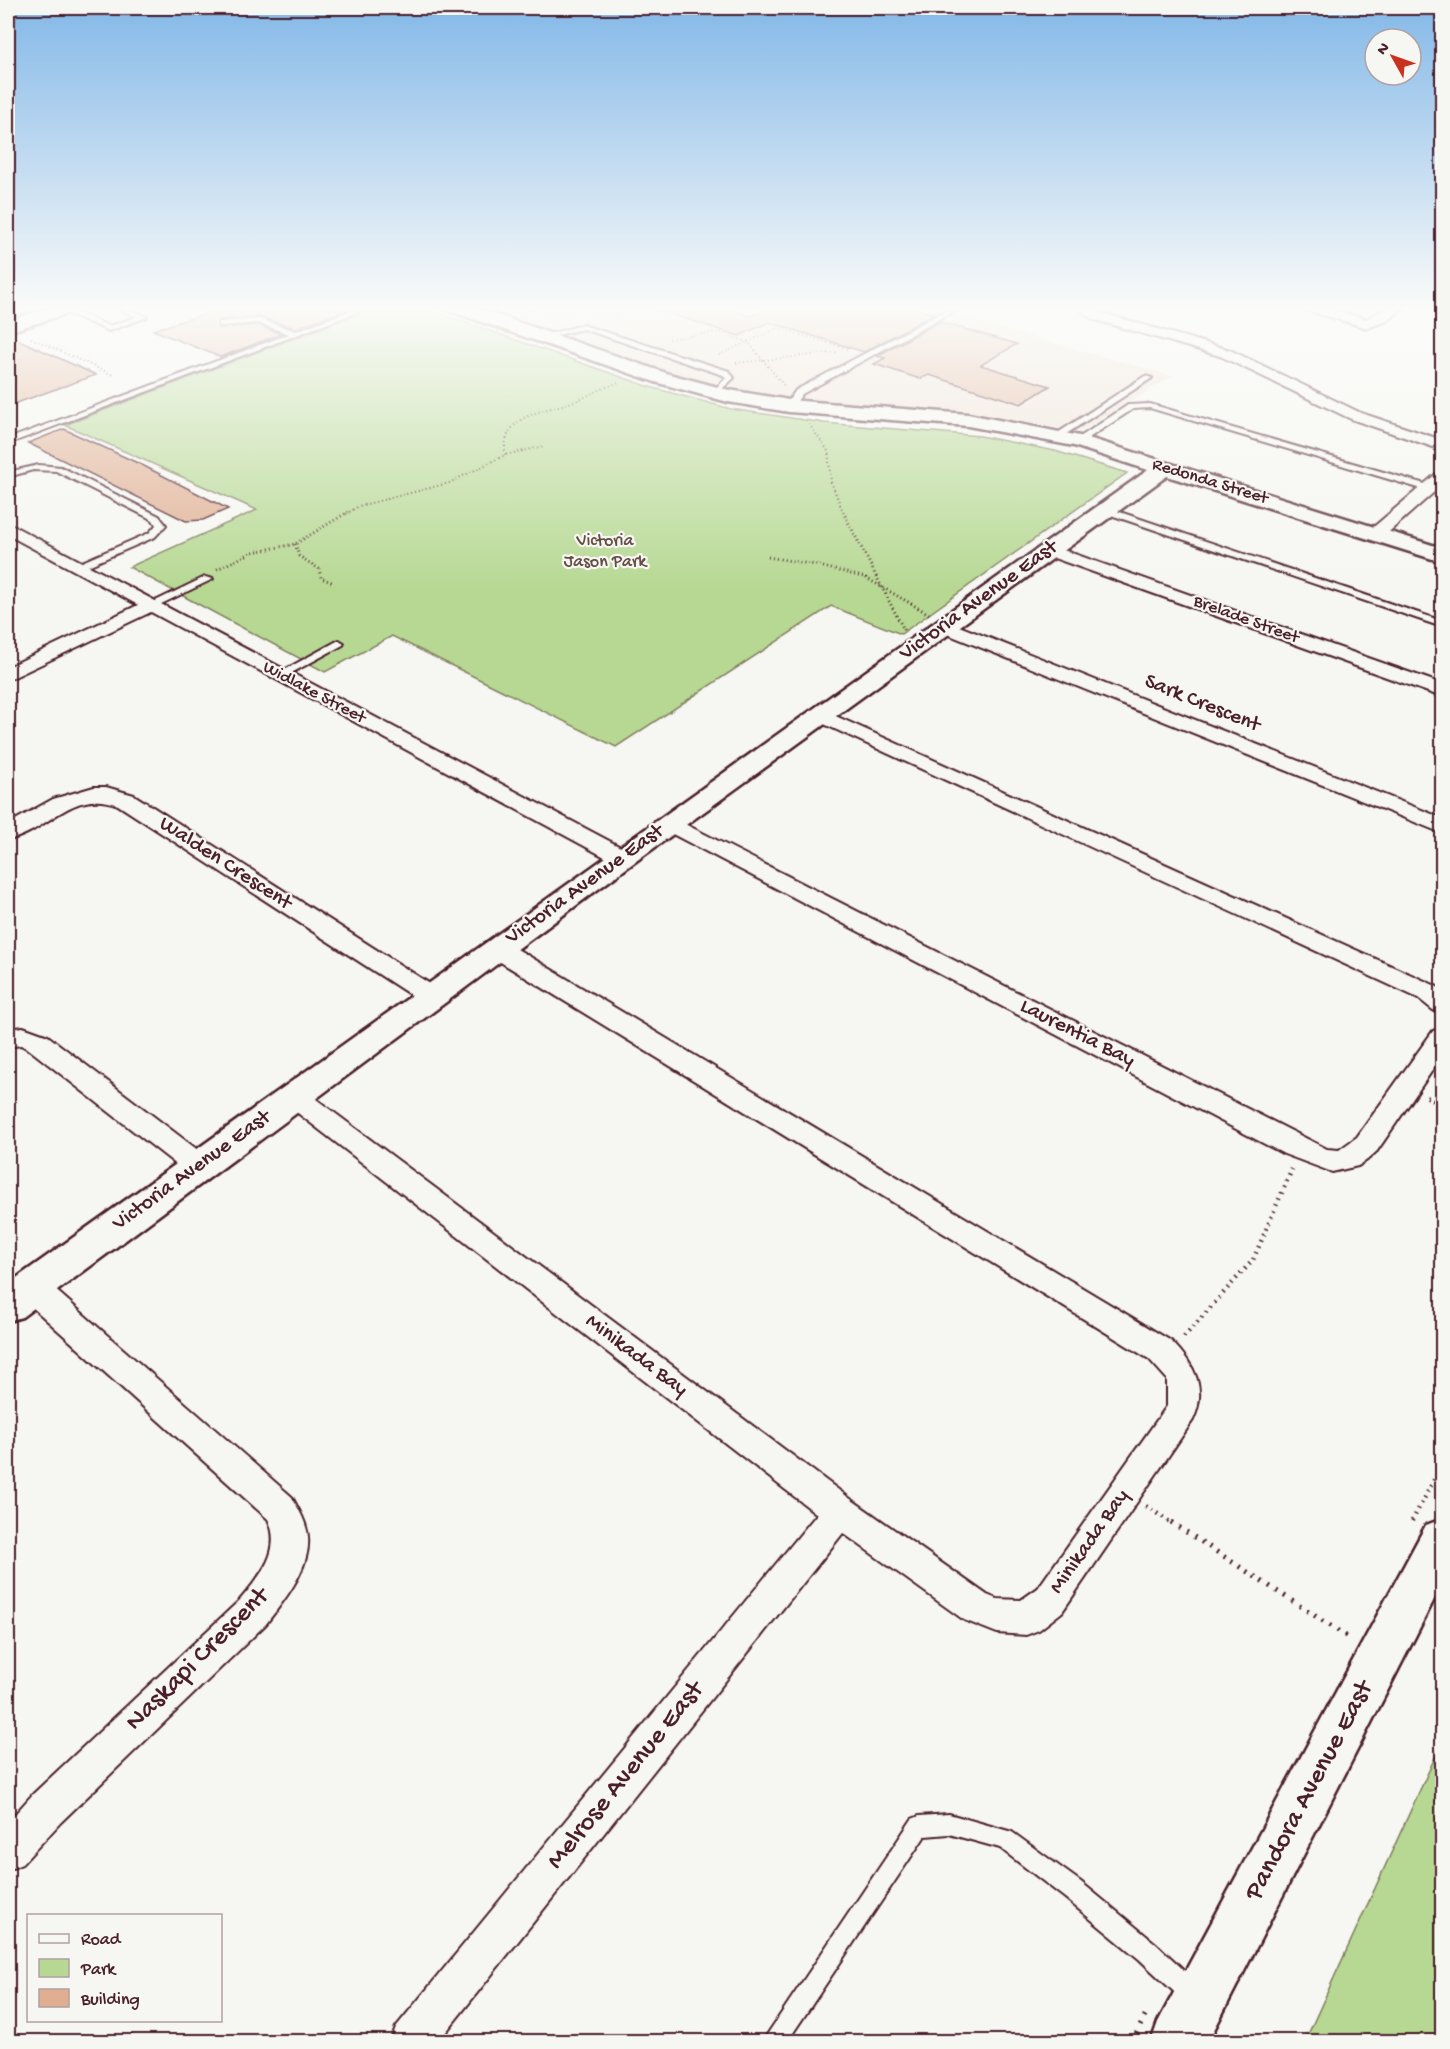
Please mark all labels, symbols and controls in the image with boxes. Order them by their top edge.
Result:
north arrow [1363,27,1423,87]
text: N [1374,39,1395,60]
street label: Redonda Street [1150,454,1272,510]
park label: Victoria Jason Park [564,531,648,573]
street label: Victoria Avenue East [894,534,1065,668]
street label: Brelade Street [1189,591,1303,649]
street label: Widlake Street [259,657,370,730]
street label: Sark Crescent [1140,669,1266,740]
street label: Walden Crescent [154,811,298,918]
street label: Victoria Avenue East [500,818,671,952]
street label: Laurentia Bay [1015,994,1139,1074]
street label: Victoria Avenue East [107,1104,278,1238]
street label: Minikada Bay [580,1309,693,1403]
street label: Minikada Bay [1044,1484,1136,1599]
street label: Naskapi Crescent [119,1580,278,1739]
street label: Melrose Avenue East [540,1674,713,1877]
street label: Pandora Avenue East [1238,1674,1382,1907]
legend [27,1914,222,2022]
text: Road [81,1930,122,1951]
text: Park [80,1960,117,1981]
text: Building [80,1990,140,2011]

